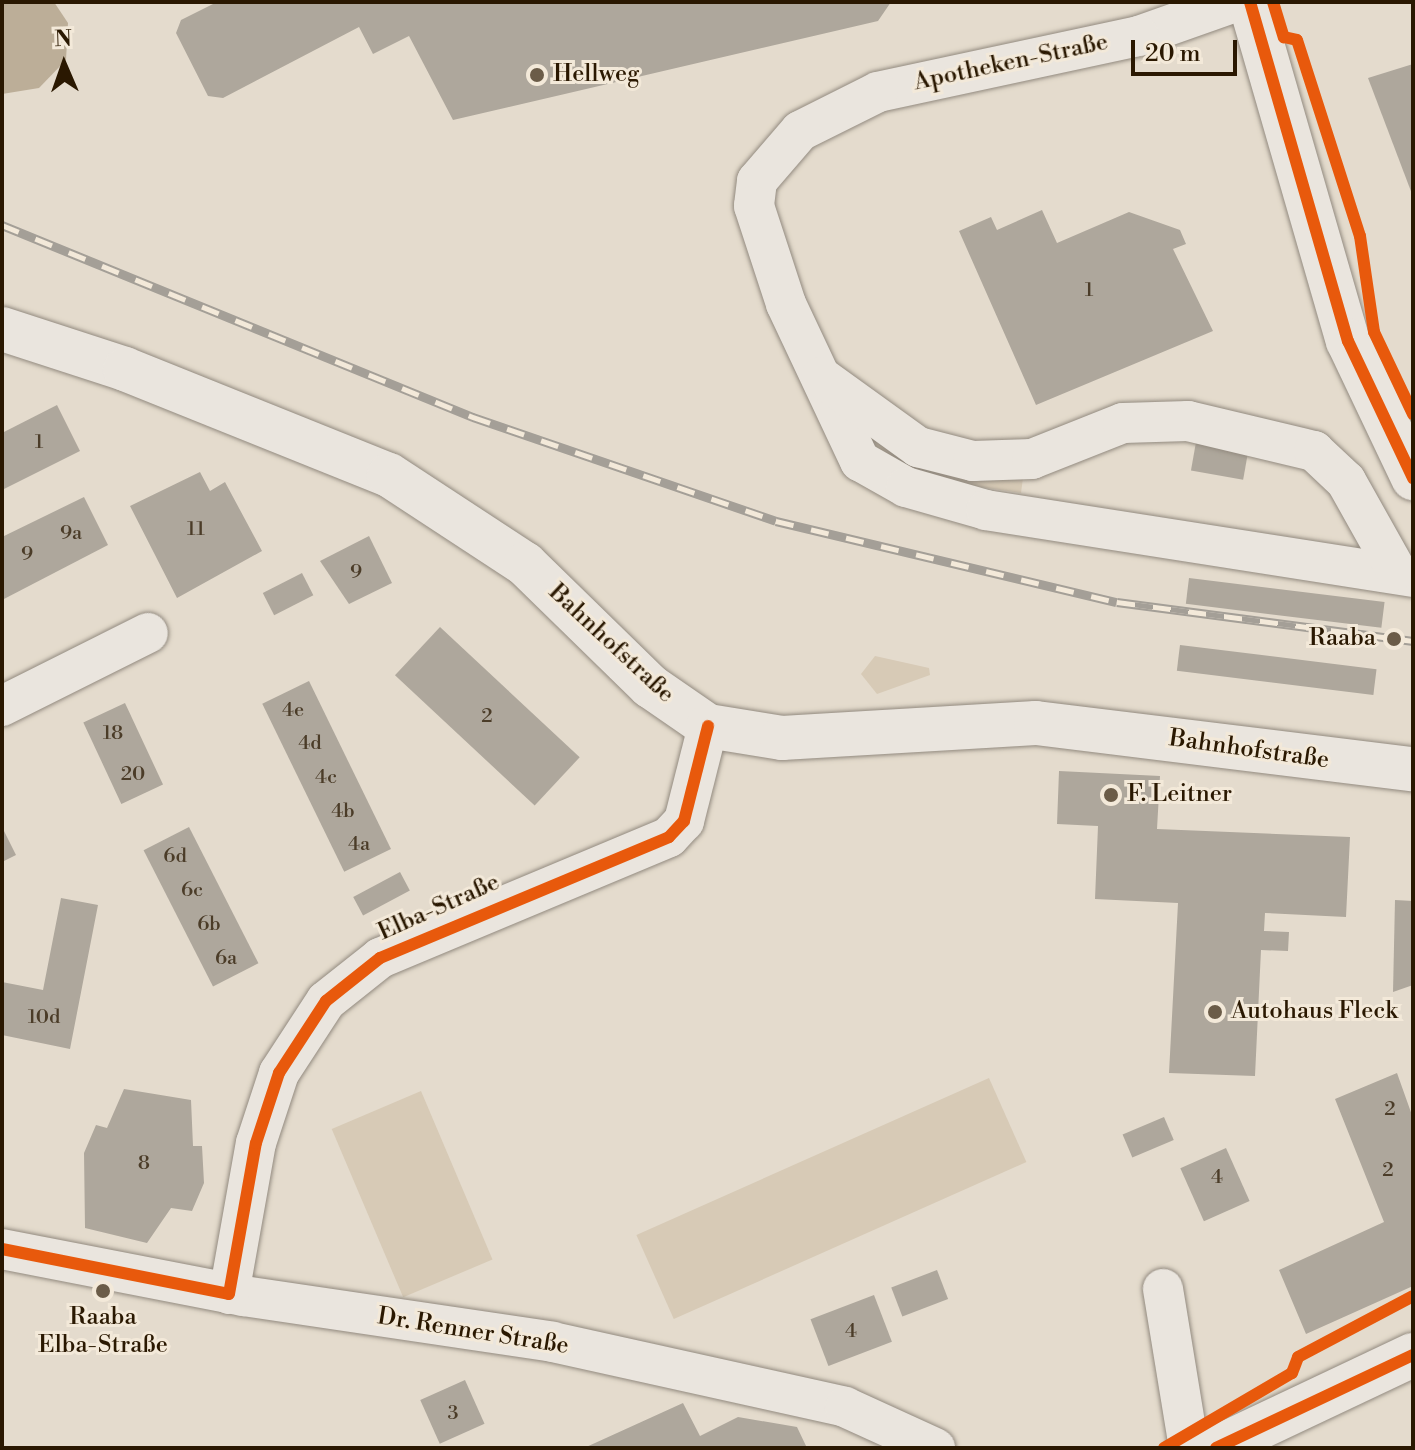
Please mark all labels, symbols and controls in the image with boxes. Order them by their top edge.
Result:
north arrow [24,24,104,104]
scale bar [1135,24,1241,74]
text: N [54,26,72,53]
street label: Apotheken-Straße [911,28,1111,98]
text: 20 m [1145,39,1201,69]
place label: Hellweg [553,61,639,89]
marker: Hellweg [528,66,546,84]
house number: 1 [1085,278,1093,302]
house number: 1 [35,430,43,454]
house number: 11 [187,517,205,541]
house number: 9a [60,521,82,545]
house number: 9 [21,542,33,566]
house number: 9 [350,560,362,584]
street label: Bahnhofstraße [542,579,680,709]
place label: Raaba [1309,625,1376,653]
marker: Raaba [1383,628,1405,650]
house number: 4e [282,698,304,722]
house number: 2 [481,704,493,728]
house number: 18 [103,721,123,745]
street label: Bahnhofstraße [1167,725,1331,775]
house number: 4d [298,731,322,755]
house number: 20 [121,762,145,786]
house number: 4c [315,765,337,789]
place label: F. Leitner [1127,781,1232,809]
marker: F. Leitner [1102,786,1120,804]
house number: 4b [331,799,355,823]
house number: 4a [348,832,370,856]
house number: 6d [163,844,187,868]
street label: Elba-Straße [374,868,504,948]
house number: 6c [181,878,203,902]
house number: 6b [197,912,221,936]
house number: 6a [215,946,237,970]
place label: Autohaus Fleck [1231,998,1398,1026]
marker: Autohaus Fleck [1206,1003,1224,1021]
house number: 10d [28,1005,60,1029]
house number: 2 [1384,1097,1396,1121]
house number: 8 [138,1151,150,1175]
house number: 2 [1382,1158,1394,1182]
house number: 4 [1211,1165,1223,1189]
marker: Raaba Elba-Straße [94,1282,112,1300]
street label: Dr. Renner Straße [375,1303,571,1361]
place label: Raaba Elba-Straße [38,1304,168,1360]
house number: 4 [845,1319,857,1343]
house number: 3 [447,1401,459,1425]

